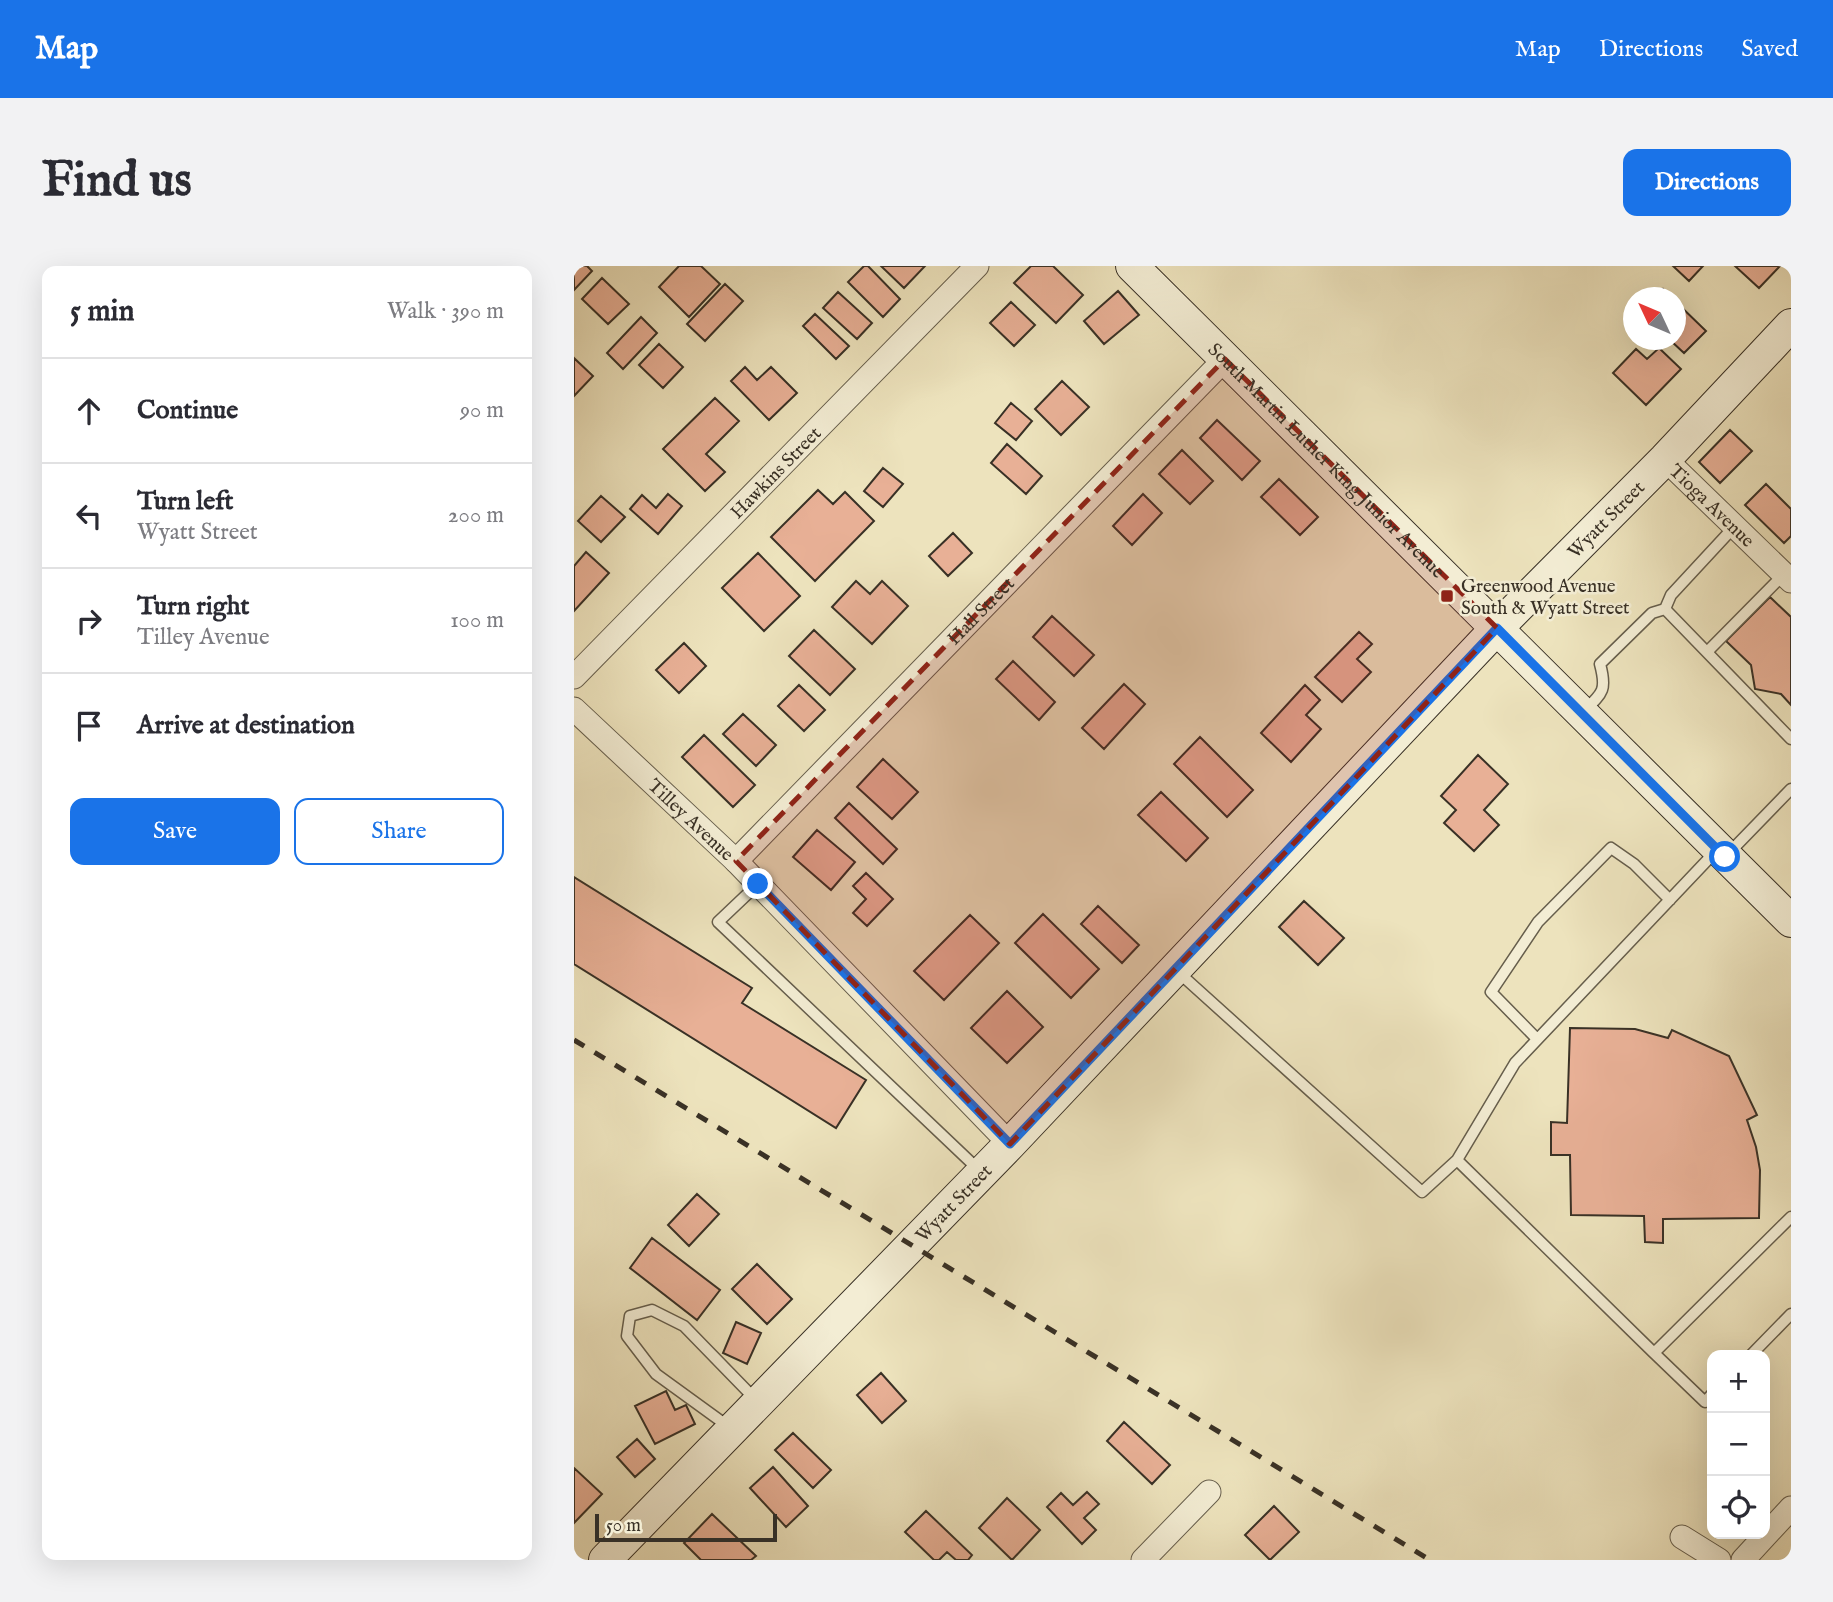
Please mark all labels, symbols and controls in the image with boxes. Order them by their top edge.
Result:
text: Map [35,28,98,70]
text: Map [1515,34,1561,65]
text: Directions [1599,34,1703,65]
text: Saved [1741,34,1798,65]
button: Directions [1623,149,1791,216]
text: Find us [42,151,192,213]
north arrow [1623,287,1686,350]
text: 5 min [70,293,135,331]
text: Walk · 390 m [387,297,504,326]
street label: South Martin Luther King Junior Avenue [1202,338,1449,584]
icon: ahead [70,392,108,430]
text: Continue [137,394,238,427]
text: 90 m [460,396,504,425]
street label: Hawkins Street [726,422,827,525]
street label: Tioga Avenue [1663,460,1759,553]
street label: Wyatt Street [1563,476,1651,564]
text: Turn left [137,485,234,518]
icon: left [70,497,108,535]
text: 200 m [448,501,504,530]
text: Wyatt Street [137,518,258,547]
street label: Hall Street [943,572,1021,651]
place label: Greenwood Avenue South & Wyatt Street [1461,575,1630,621]
marker: Greenwood Avenue South & Wyatt Street [1439,588,1455,604]
text: Turn right [137,590,250,623]
icon: right [70,602,108,640]
text: 100 m [450,606,504,635]
text: Tilley Avenue [137,623,270,652]
icon: arrive [70,707,108,745]
text: Arrive at destination [137,709,355,742]
street label: Tilley Avenue [642,774,738,867]
button: Save [70,798,280,865]
button: Share [294,798,504,865]
route start [1709,841,1740,872]
route end [742,868,773,899]
street label: Wyatt Street [911,1159,998,1248]
map controls [1707,1350,1770,1539]
button: + [1707,1350,1770,1413]
button: − [1707,1413,1770,1476]
button: locate [1707,1476,1770,1539]
scale bar [595,1511,777,1543]
text: 50 m [606,1514,641,1538]

